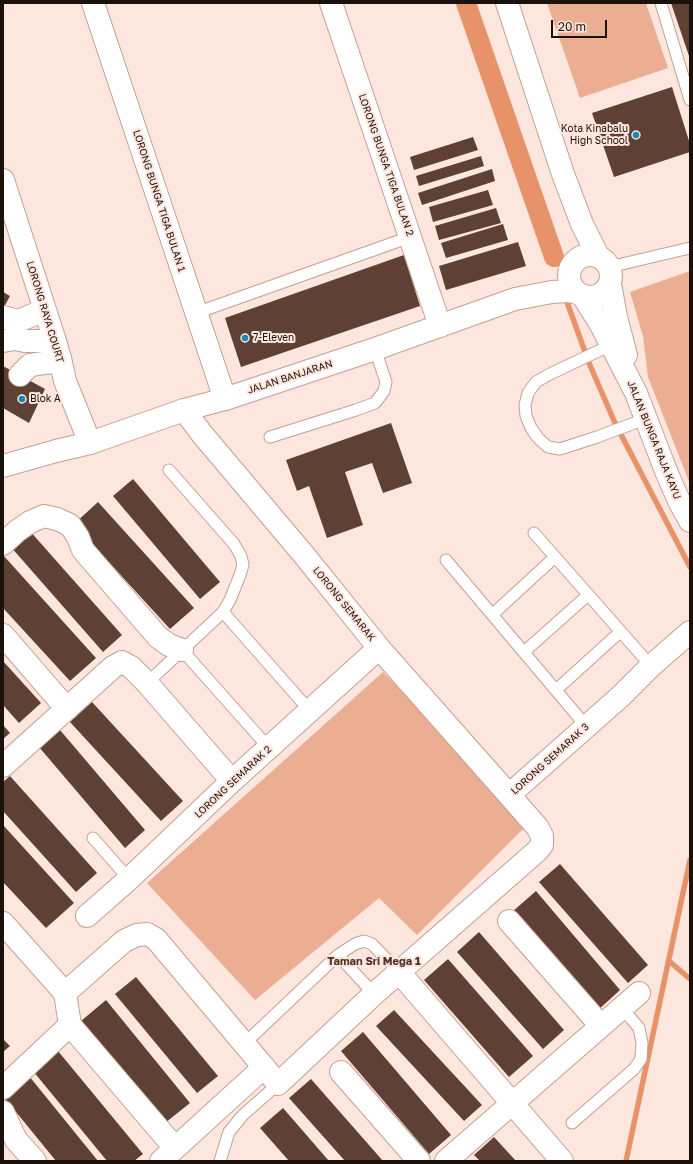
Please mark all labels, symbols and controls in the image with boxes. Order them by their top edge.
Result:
scale bar [553,12,609,38]
text: 20 m [558,19,586,34]
street label: LORONG BUNGA TIGA BULAN 2 [356,92,416,238]
place label: Kota Kinabalu High School [561,123,628,146]
street label: LORONG BUNGA TIGA BULAN 1 [130,128,188,274]
marker: Kota Kinabalu High School [631,130,641,140]
street label: LORONG RAYA COURT [24,260,66,364]
place label: 7-Eleven [253,332,294,344]
marker: 7-Eleven [240,333,250,343]
street label: JALAN BANJARAN [246,358,334,396]
street label: JALAN BUNGA RAJA KAYU [625,379,683,501]
place label: Blok A [30,393,61,405]
marker: Blok A [17,394,27,404]
street label: LORONG SEMARAK [310,564,378,644]
street label: LORONG SEMARAK 3 [509,721,591,797]
street label: LORONG SEMARAK 2 [192,743,274,821]
district label: Taman Sri Mega 1 [327,955,421,969]

